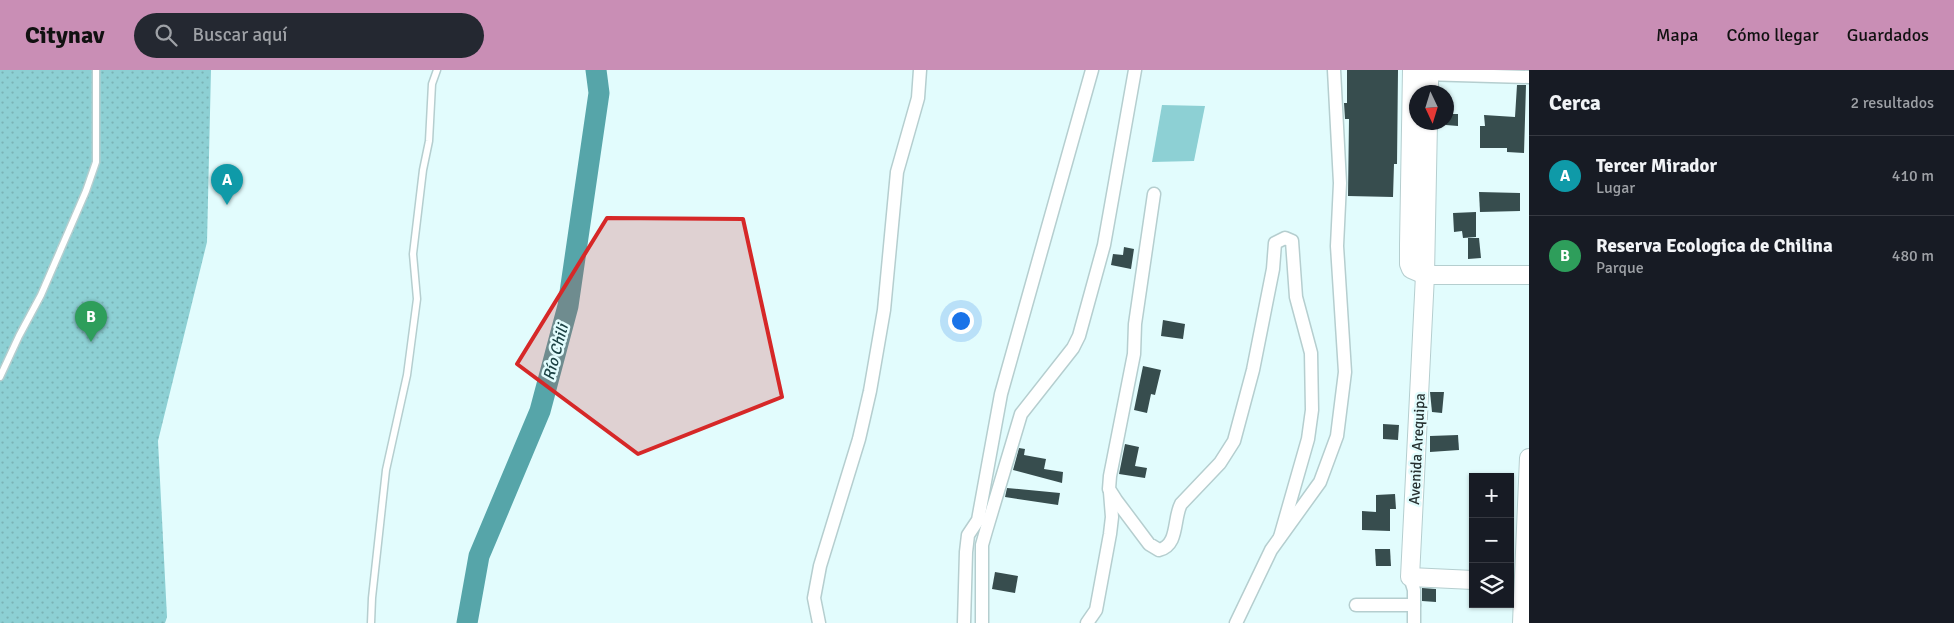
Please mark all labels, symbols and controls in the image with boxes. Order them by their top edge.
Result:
search box [134,13,484,58]
text: Citynav [25,20,104,50]
icon: search [152,21,180,49]
text: Buscar aquí [192,23,288,47]
text: Mapa [1656,24,1698,46]
text: Cómo llegar [1726,24,1819,46]
text: Guardados [1847,24,1929,46]
north arrow [1409,85,1454,130]
text: Cerca [1549,90,1601,116]
text: 2 resultados [1851,93,1934,113]
text: Tercer Mirador [1596,154,1717,178]
pin: A [211,164,243,205]
text: A [1560,166,1570,186]
text: 410 m [1892,166,1934,186]
text: Lugar [1596,178,1635,198]
text: Reserva Ecologica de Chilina [1596,234,1833,258]
text: B [1560,246,1570,266]
text: 480 m [1892,246,1934,266]
text: Parque [1596,258,1644,278]
pin: B [75,301,107,342]
your location [948,308,974,334]
water label: Río Chili [539,320,573,383]
street label: Avenida Arequipa [1405,393,1429,505]
map controls [1469,473,1514,608]
button: + [1469,473,1514,518]
button: − [1469,518,1514,563]
button: layers [1469,563,1514,608]

